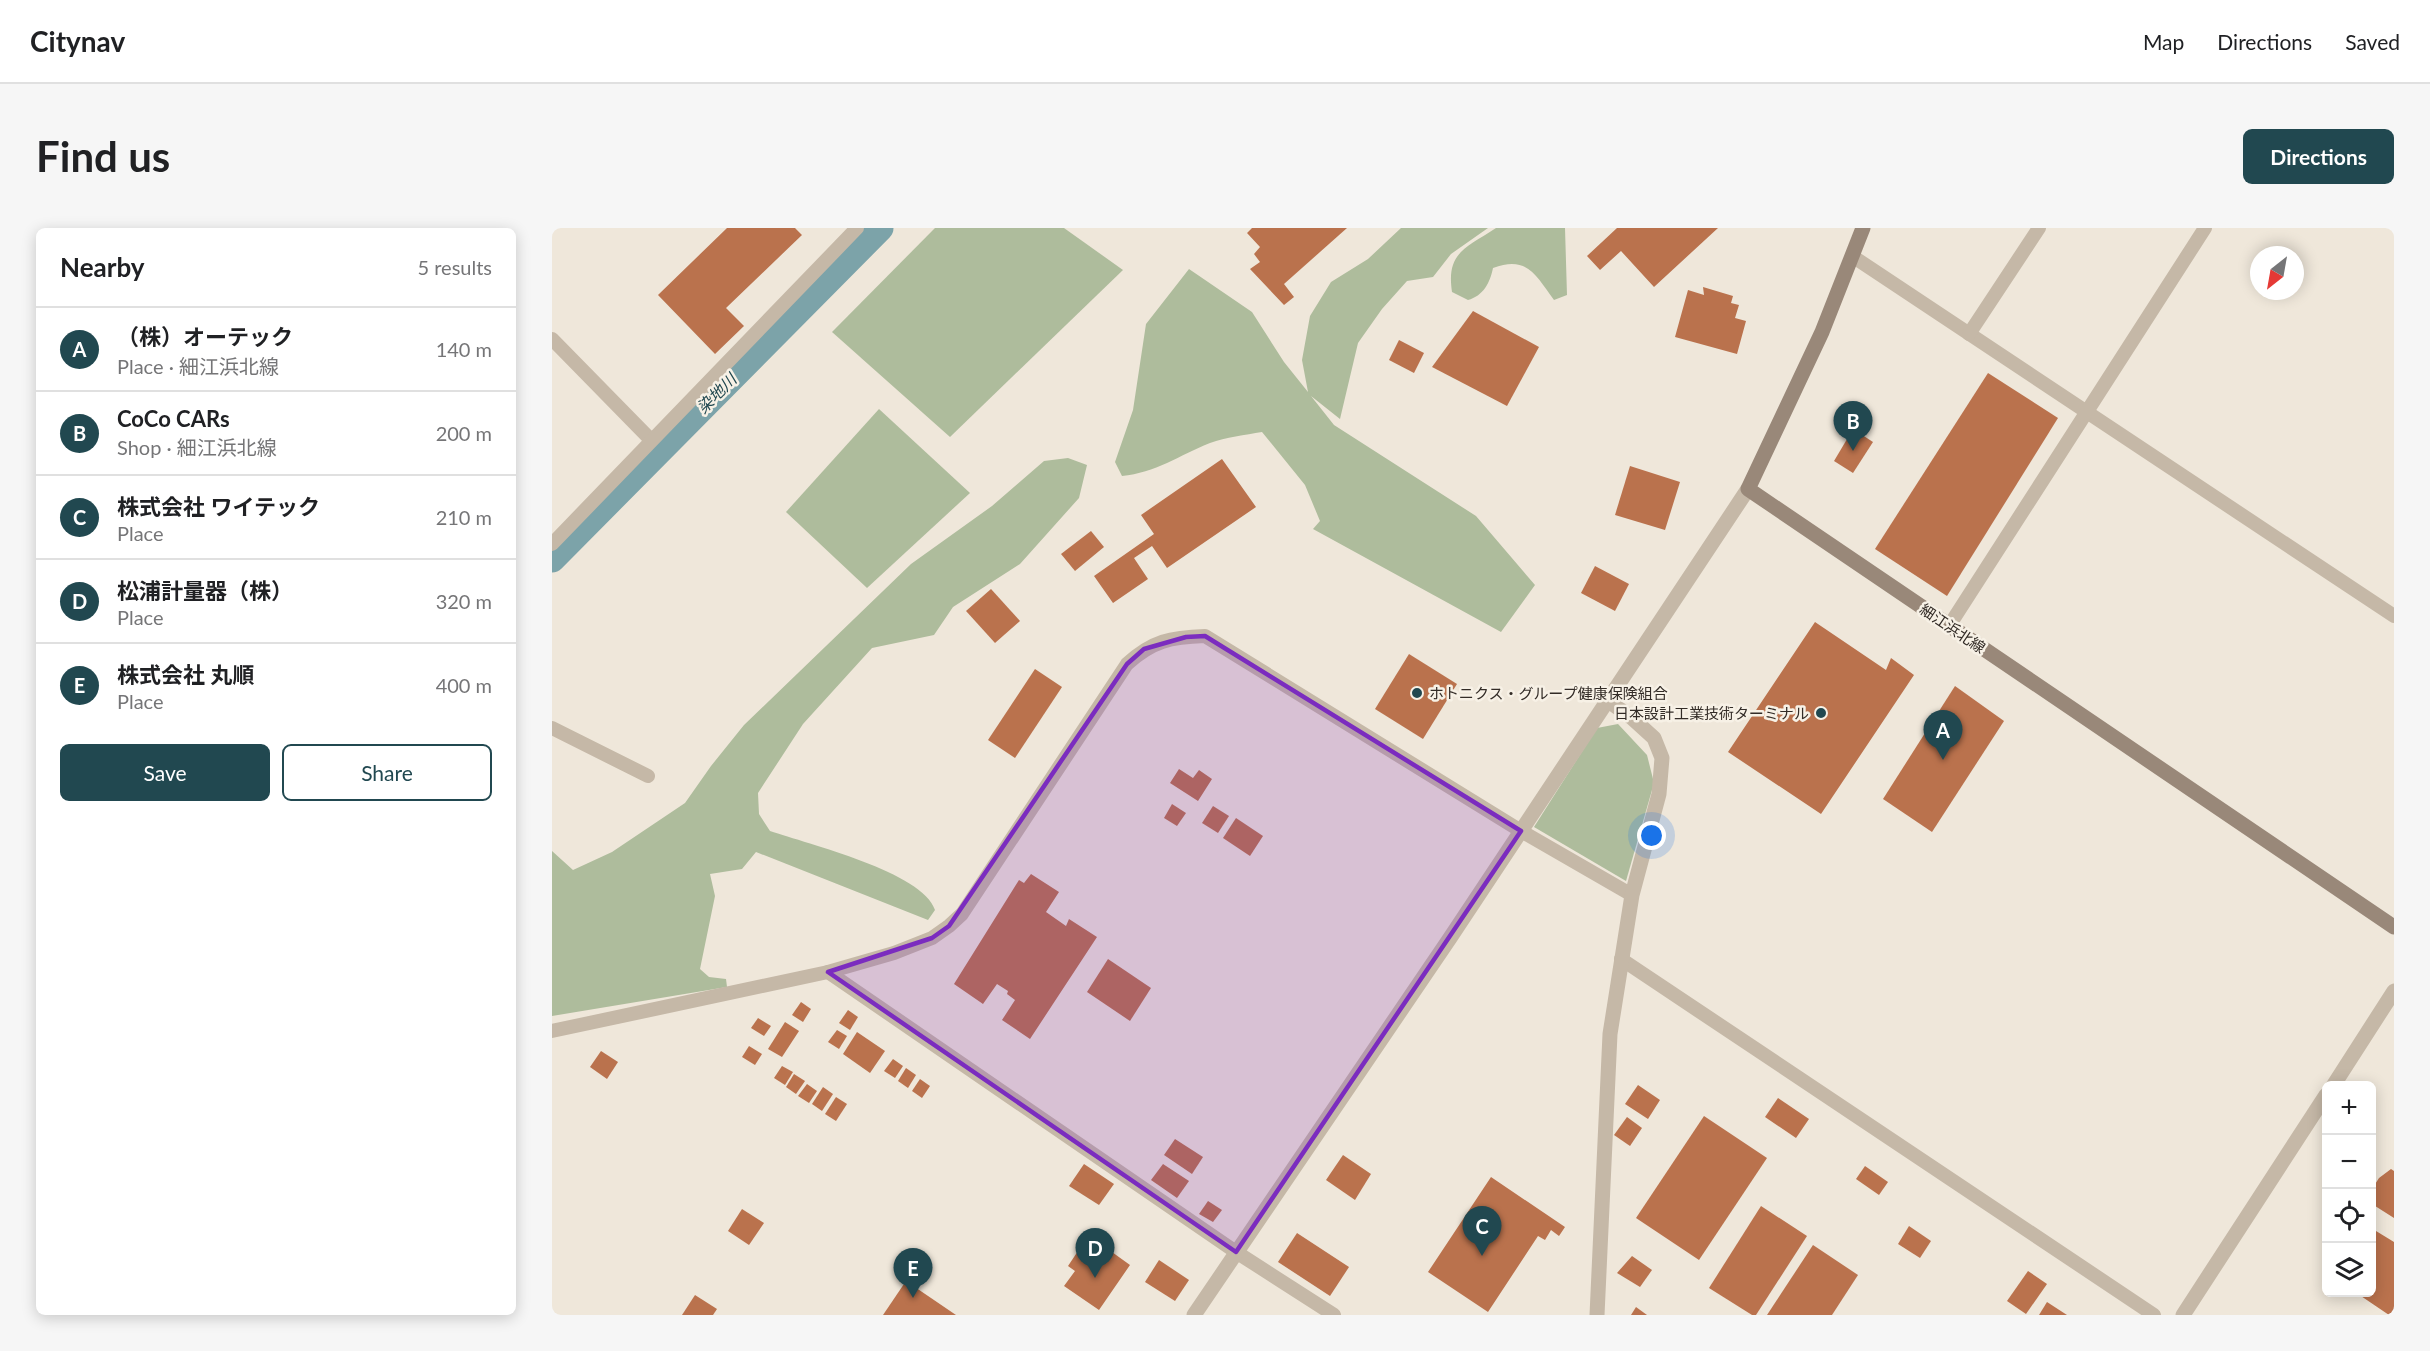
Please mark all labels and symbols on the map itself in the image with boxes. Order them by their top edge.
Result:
north arrow [2250,246,2304,300]
water label: 染地川 [692,368,741,417]
pin: B [1834,402,1872,451]
street label: 細江浜北線 [1917,600,1989,656]
place label: ホトニクス・グループ健康保険組合 [1429,684,1668,702]
marker: ホトニクス・グループ健康保険組合 [1410,686,1424,700]
place label: 日本設計工業技術ターミナル [1614,704,1809,722]
marker: 日本設計工業技術ターミナル [1814,706,1828,720]
pin: A [1924,710,1962,760]
your location [1637,821,1666,850]
pin: C [1462,1206,1502,1256]
pin: D [1076,1228,1114,1278]
pin: E [894,1248,932,1298]

